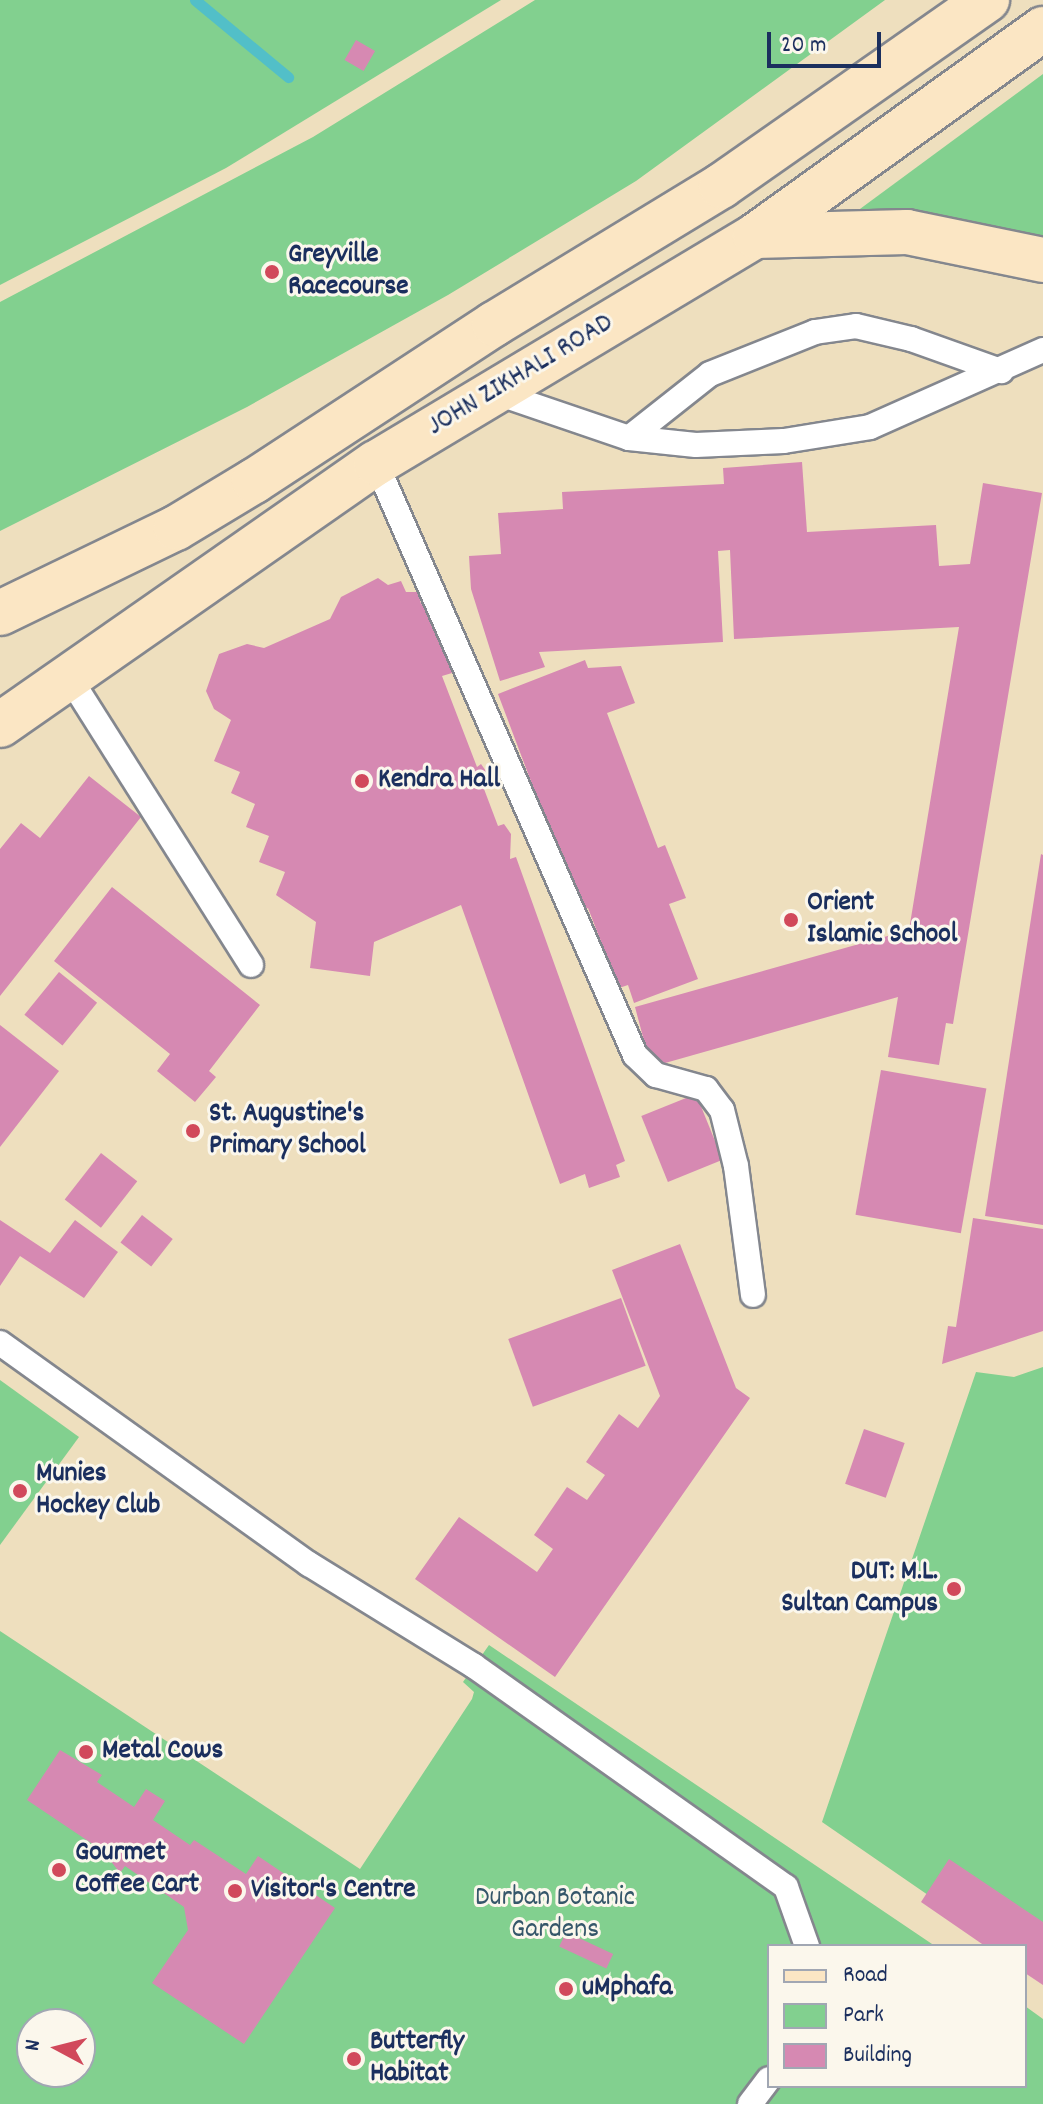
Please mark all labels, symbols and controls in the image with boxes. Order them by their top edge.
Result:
scale bar [771,16,885,66]
text: 20 m [781,29,827,63]
place label: Greyville Racecourse [288,239,409,305]
marker: Greyville Racecourse [263,263,281,281]
street label: JOHN ZIKHALI ROAD [422,307,620,445]
place label: Kendra Hall [378,764,500,798]
marker: Kendra Hall [353,772,371,790]
place label: Orient Islamic School [807,887,957,953]
marker: Orient Islamic School [782,911,800,929]
place label: St. Augustine's Primary School [209,1098,366,1164]
marker: St. Augustine's Primary School [184,1122,202,1140]
place label: Munies Hockey Club [36,1458,160,1524]
marker: Munies Hockey Club [11,1482,29,1500]
place label: DUT: M.L. Sultan Campus [781,1556,938,1622]
marker: DUT: M.L. Sultan Campus [945,1580,963,1598]
place label: Metal Cows [102,1735,223,1769]
marker: Metal Cows [77,1743,95,1761]
place label: Gourmet Coffee Cart [75,1837,199,1903]
marker: Gourmet Coffee Cart [50,1861,68,1879]
place label: Visitor's Centre [251,1874,416,1908]
marker: Visitor's Centre [226,1882,244,1900]
park label: Durban Botanic Gardens [475,1882,635,1948]
legend [767,1944,1027,2088]
text: Road [843,1959,888,1993]
place label: uMphafa [582,1972,672,2006]
marker: uMphafa [557,1980,575,1998]
text: Park [843,1999,884,2033]
north arrow [16,2008,96,2088]
place label: Butterfly Habitat [370,2026,464,2092]
text: N [18,2038,50,2053]
text: Building [843,2039,912,2073]
marker: Butterfly Habitat [345,2050,363,2068]

